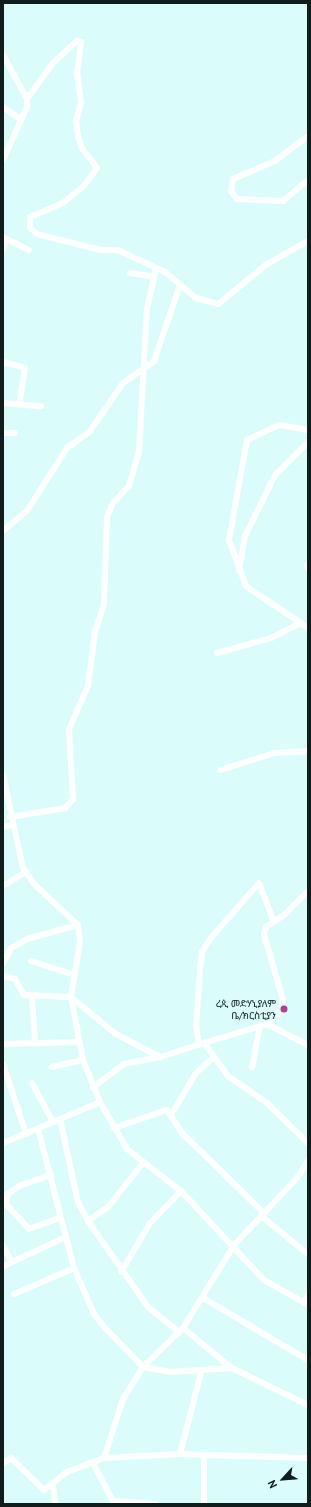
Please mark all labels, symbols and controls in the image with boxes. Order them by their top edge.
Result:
place label: ረጲ መድሃኒያለም ቤ/ክርስቲያን [216,997,276,1020]
marker: ረጲ መድሃኒያለም ቤ/ክርስቲያን [279,1004,289,1014]
north arrow [263,1459,303,1499]
text: N [264,1478,280,1491]

